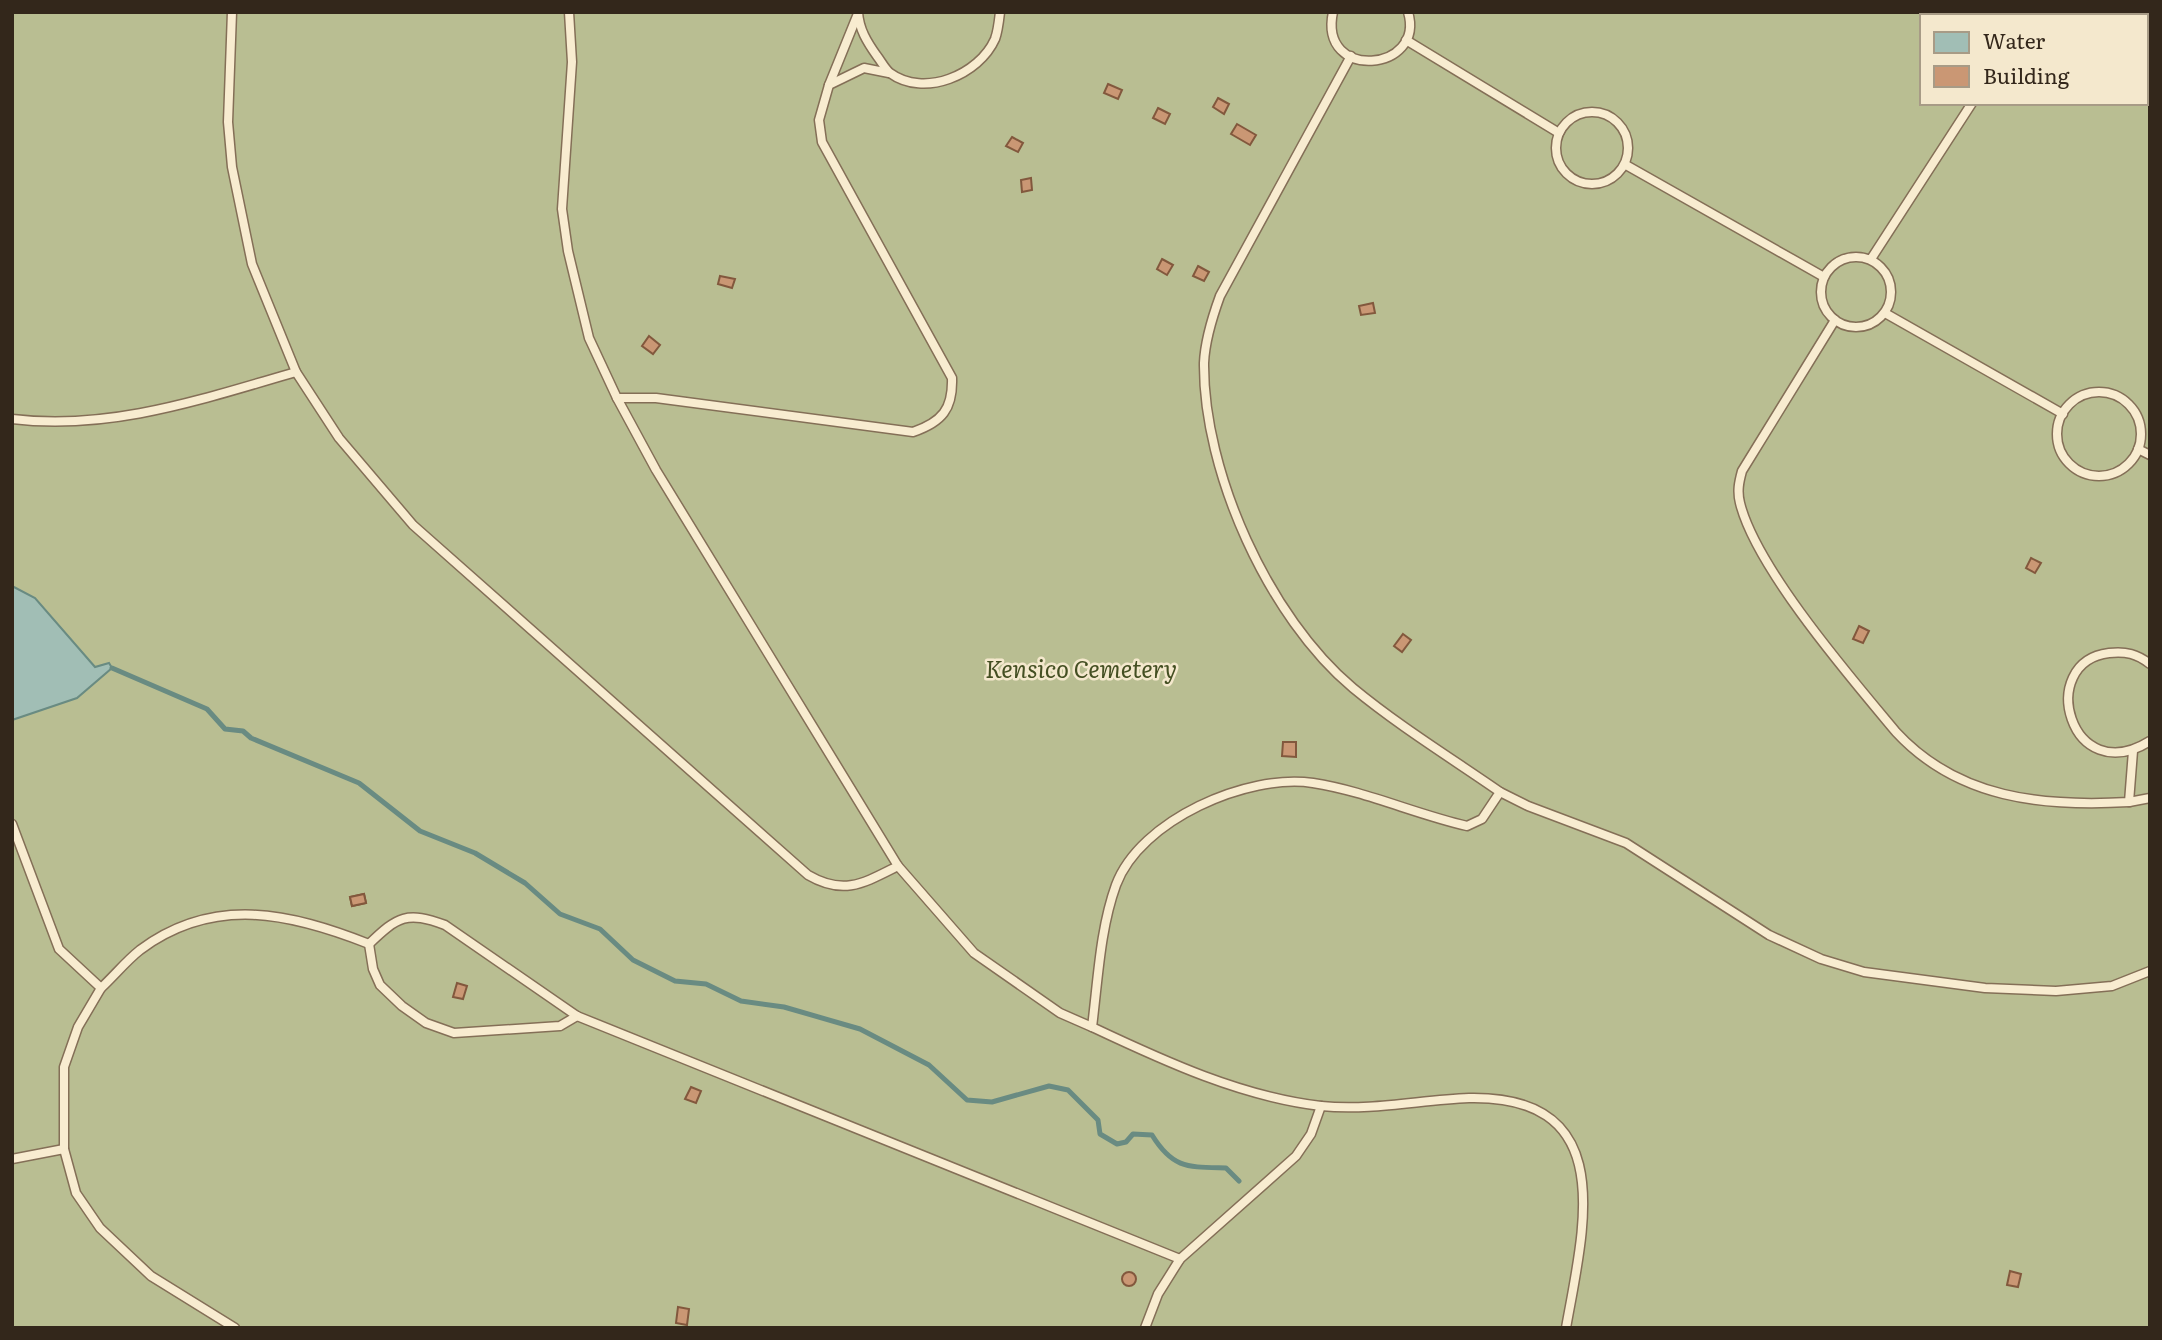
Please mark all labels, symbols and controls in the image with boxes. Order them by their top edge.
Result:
legend [1920,14,2148,105]
text: Water [1983,24,2045,55]
text: Building [1983,59,2070,90]
park label: Kensico Cemetery [985,650,1177,685]

